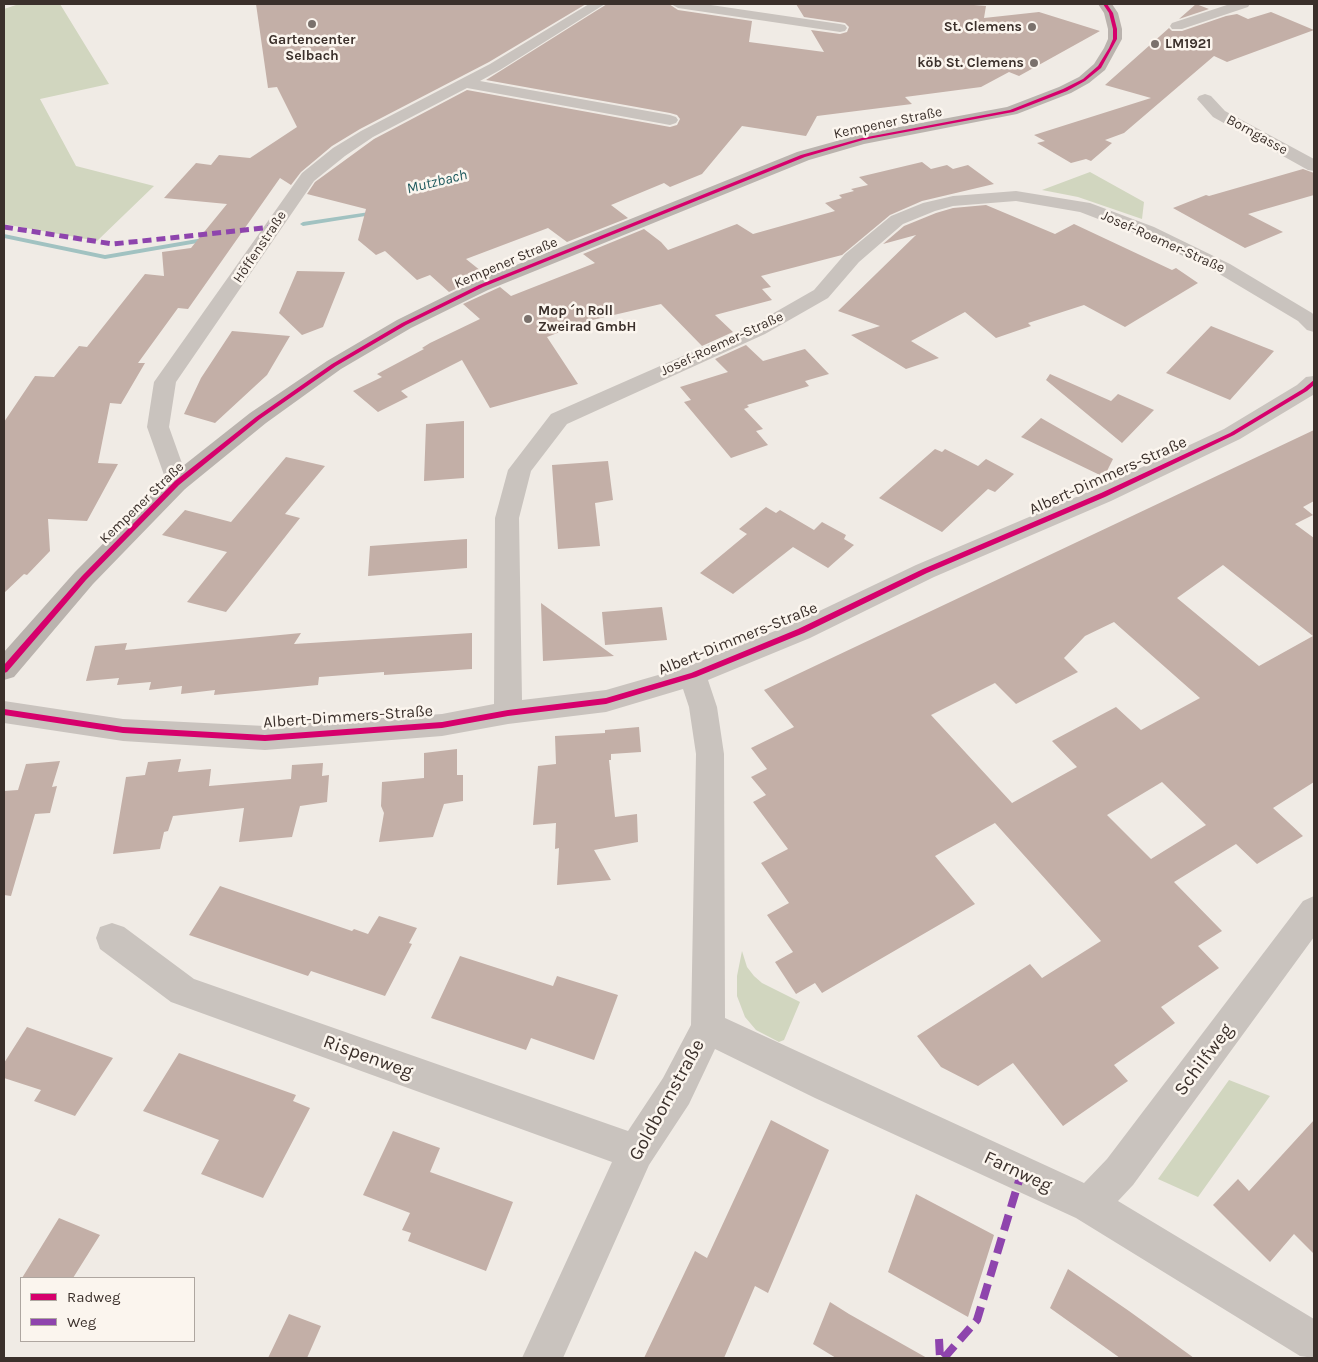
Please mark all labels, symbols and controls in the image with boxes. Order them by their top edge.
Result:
marker: Gartencenter Selbach [306,18,318,30]
place label: St. Clemens [944,19,1022,35]
marker: St. Clemens [1026,21,1038,33]
place label: Gartencenter Selbach [269,32,355,64]
place label: LM1921 [1165,36,1211,52]
marker: LM1921 [1149,38,1161,50]
place label: köb St. Clemens [917,55,1024,71]
marker: köb St. Clemens [1028,57,1040,69]
street label: Kempener Straße [832,103,944,143]
street label: Borngasse [1223,111,1291,159]
water label: Mutzbach [405,166,469,198]
street label: Josef-Roemer-Straße [1099,207,1227,277]
street label: Höffenstraße [230,208,290,286]
street label: Kempener Straße [452,234,560,292]
place label: Mop ´n Roll Zweirad GmbH [538,303,636,336]
street label: Josef-Roemer-Straße [658,308,786,380]
marker: Mop ´n Roll Zweirad GmbH [522,313,534,325]
street label: Albert-Dimmers-Straße [1026,433,1190,519]
street label: Kempener Straße [96,459,188,547]
street label: Albert-Dimmers-Straße [655,598,821,680]
street label: Albert-Dimmers-Straße [262,701,434,733]
street label: Schilfweg [1169,1019,1239,1101]
street label: Rispenweg [320,1030,416,1084]
street label: Goldbornstraße [624,1035,710,1165]
street label: Farnweg [980,1146,1056,1198]
legend [20,1277,195,1342]
text: Radweg [67,1288,120,1306]
text: Weg [67,1313,96,1331]

